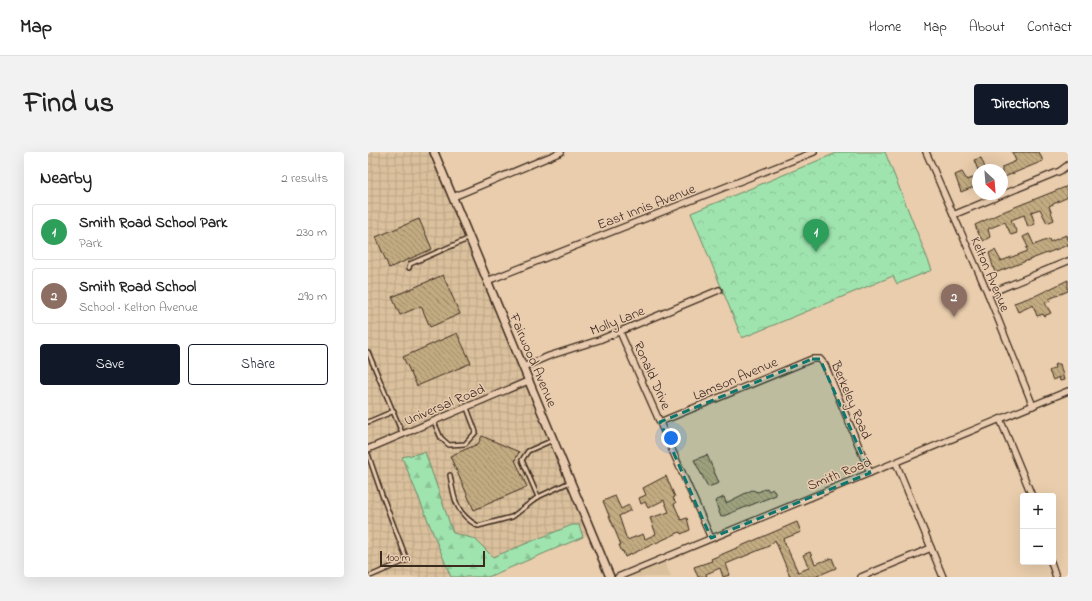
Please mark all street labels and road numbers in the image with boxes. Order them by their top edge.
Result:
street label: East Innis Avenue [594,179,699,236]
street label: Kelton Avenue [964,234,1015,316]
street label: Molly Lane [587,301,649,343]
street label: Fairwood Avenue [503,309,562,412]
street label: Ronald Drive [627,338,676,414]
street label: Lamson Avenue [690,352,782,407]
street label: Berkeley Road [823,357,877,443]
street label: Universal Road [401,379,488,432]
street label: Smith Road [804,452,875,497]

